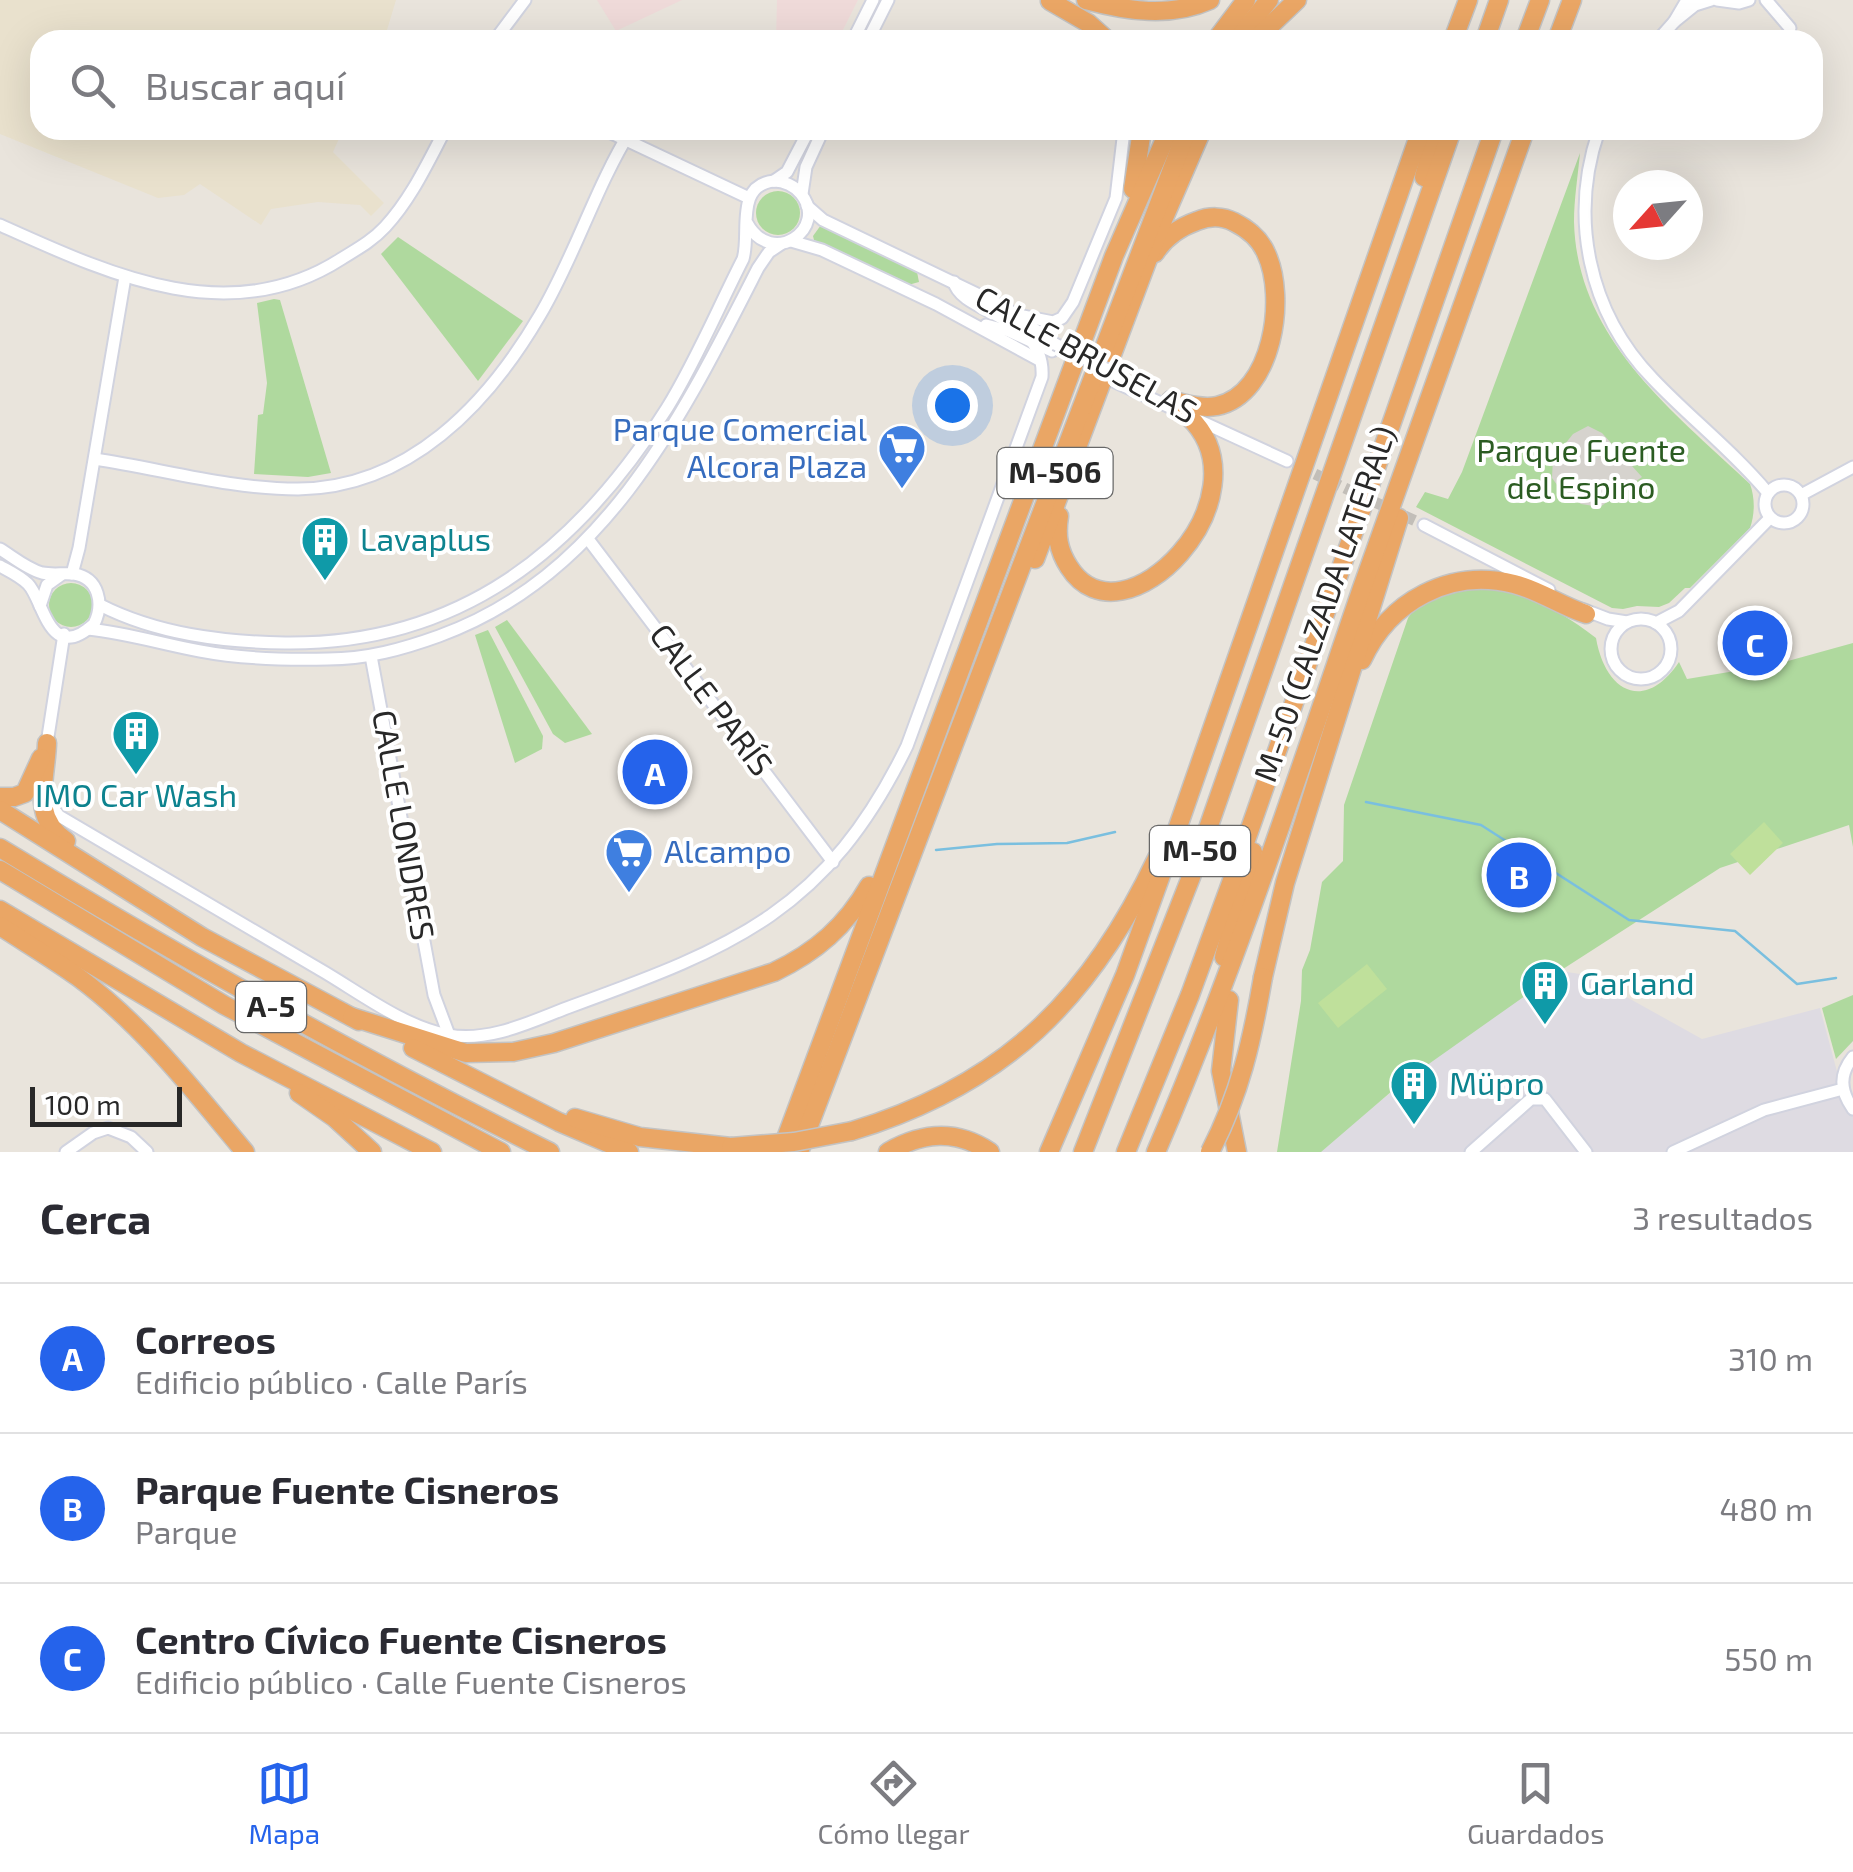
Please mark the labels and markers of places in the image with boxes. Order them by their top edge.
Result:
place label: Parque Comercial Alcora Plaza [613,409,867,484]
supermarket icon: Parque Comercial Alcora Plaza [876,422,928,490]
building icon: Lavaplus [299,514,351,582]
place label: Lavaplus [360,519,491,557]
pin: C [1722,606,1788,680]
building icon: IMO Car Wash [110,708,162,776]
pin: A [622,734,688,810]
place label: IMO Car Wash [35,775,237,813]
supermarket icon: Alcampo [603,826,655,894]
place label: Alcampo [664,831,791,869]
pin: B [1486,838,1552,912]
building icon: Garland [1519,958,1571,1026]
place label: Garland [1580,963,1695,1001]
building icon: Müpro [1388,1058,1440,1126]
place label: Müpro [1449,1063,1544,1101]

